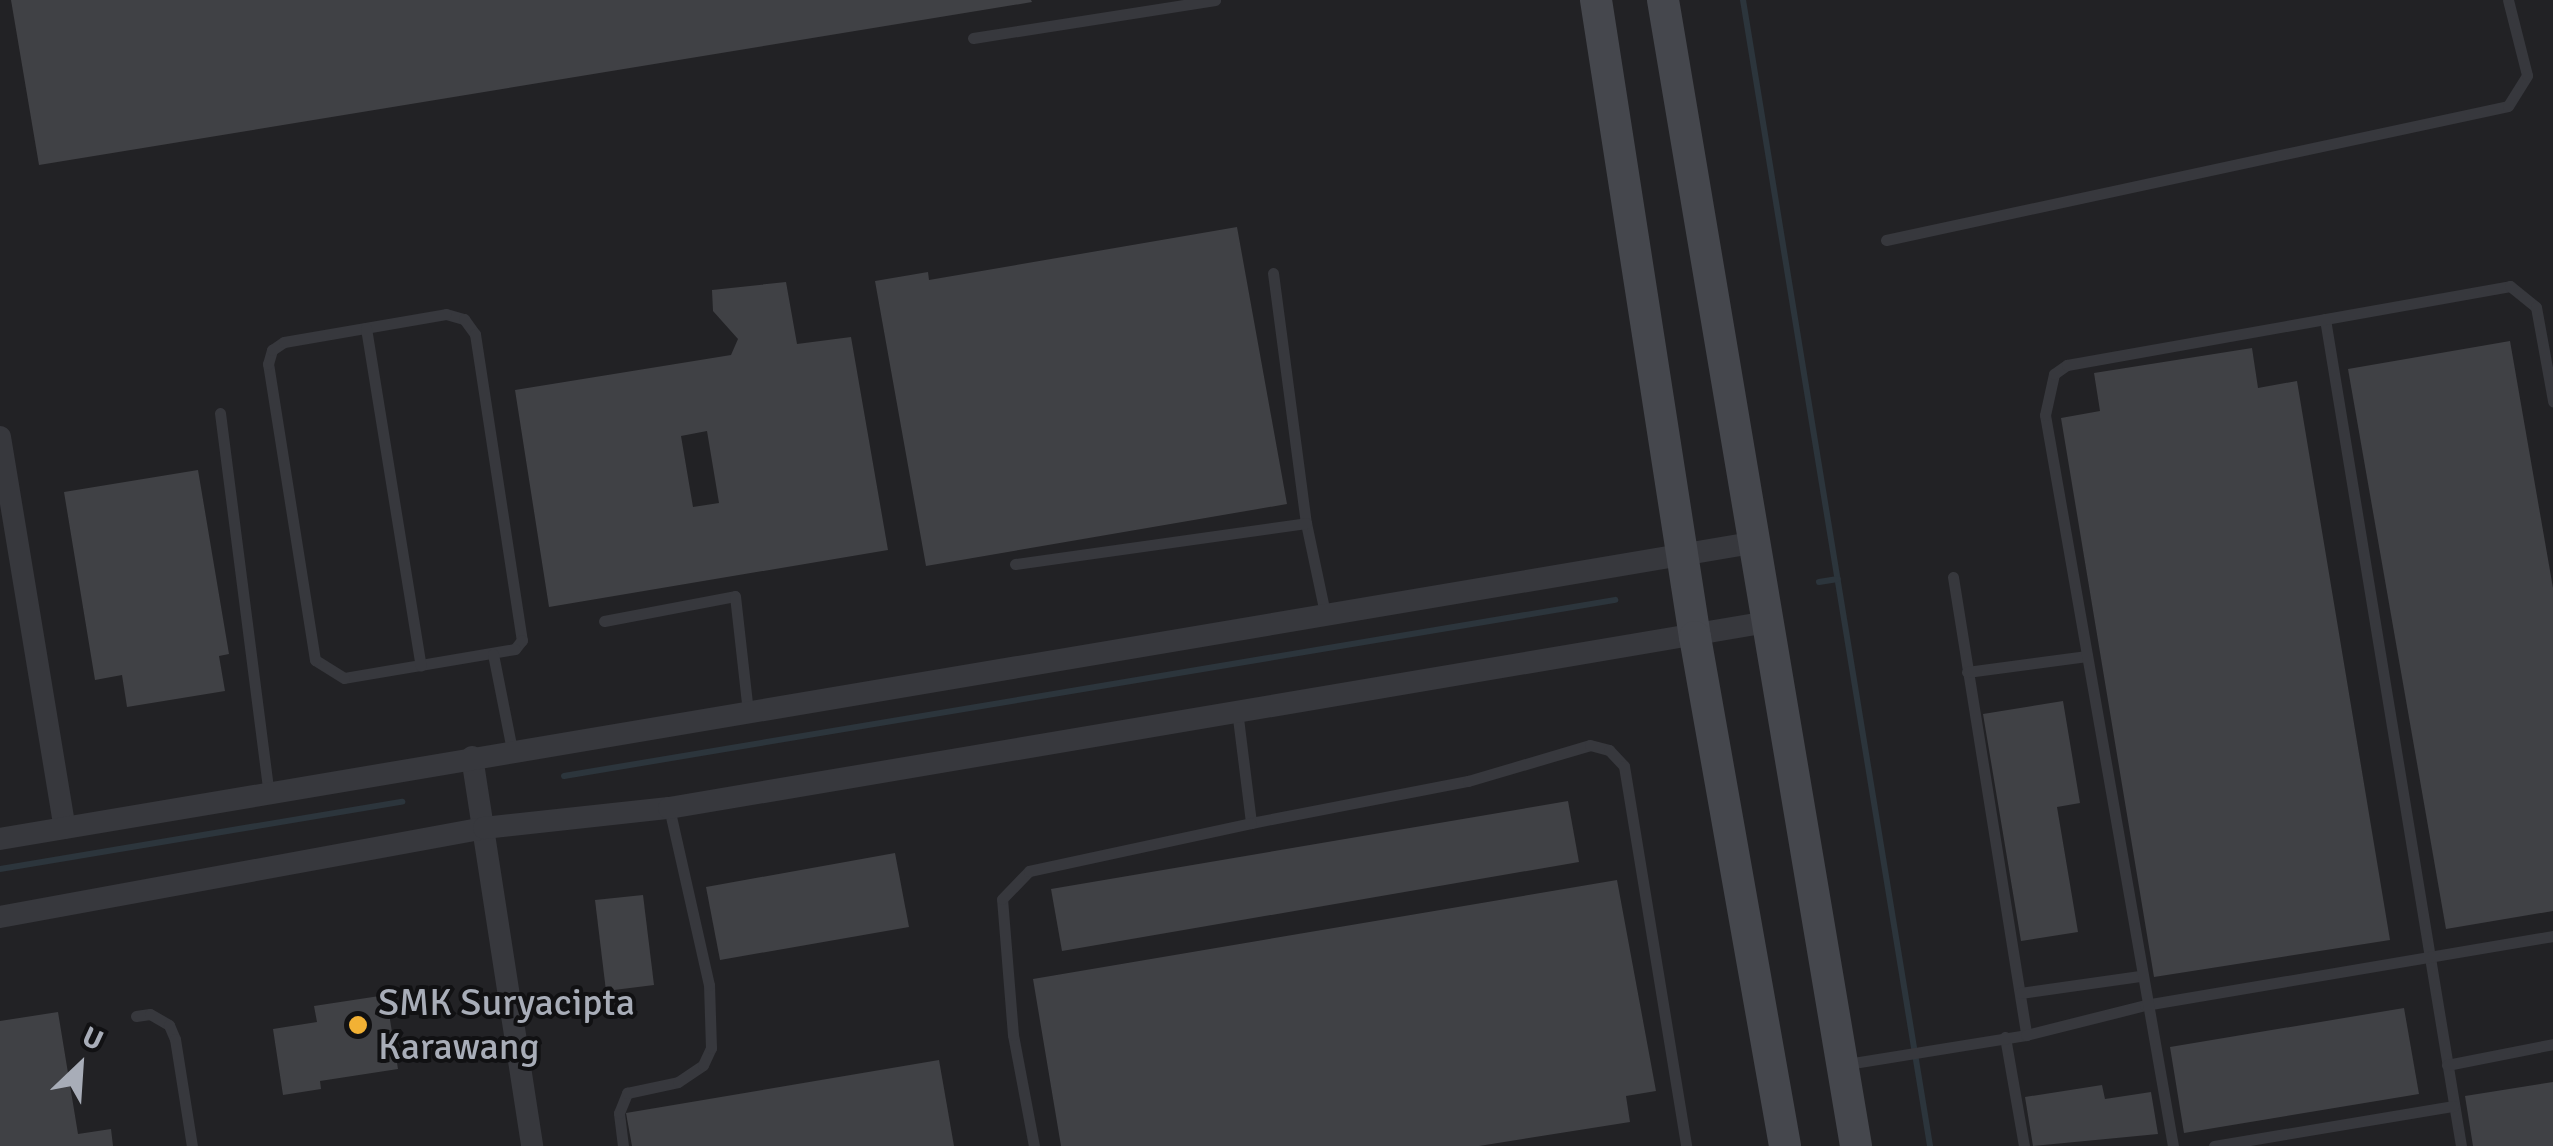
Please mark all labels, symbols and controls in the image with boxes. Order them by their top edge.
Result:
place label: SMK Suryacipta Karawang [378,980,635,1070]
marker: SMK Suryacipta Karawang [347,1014,369,1036]
north arrow [30,1016,130,1116]
text: U [77,1019,108,1058]

